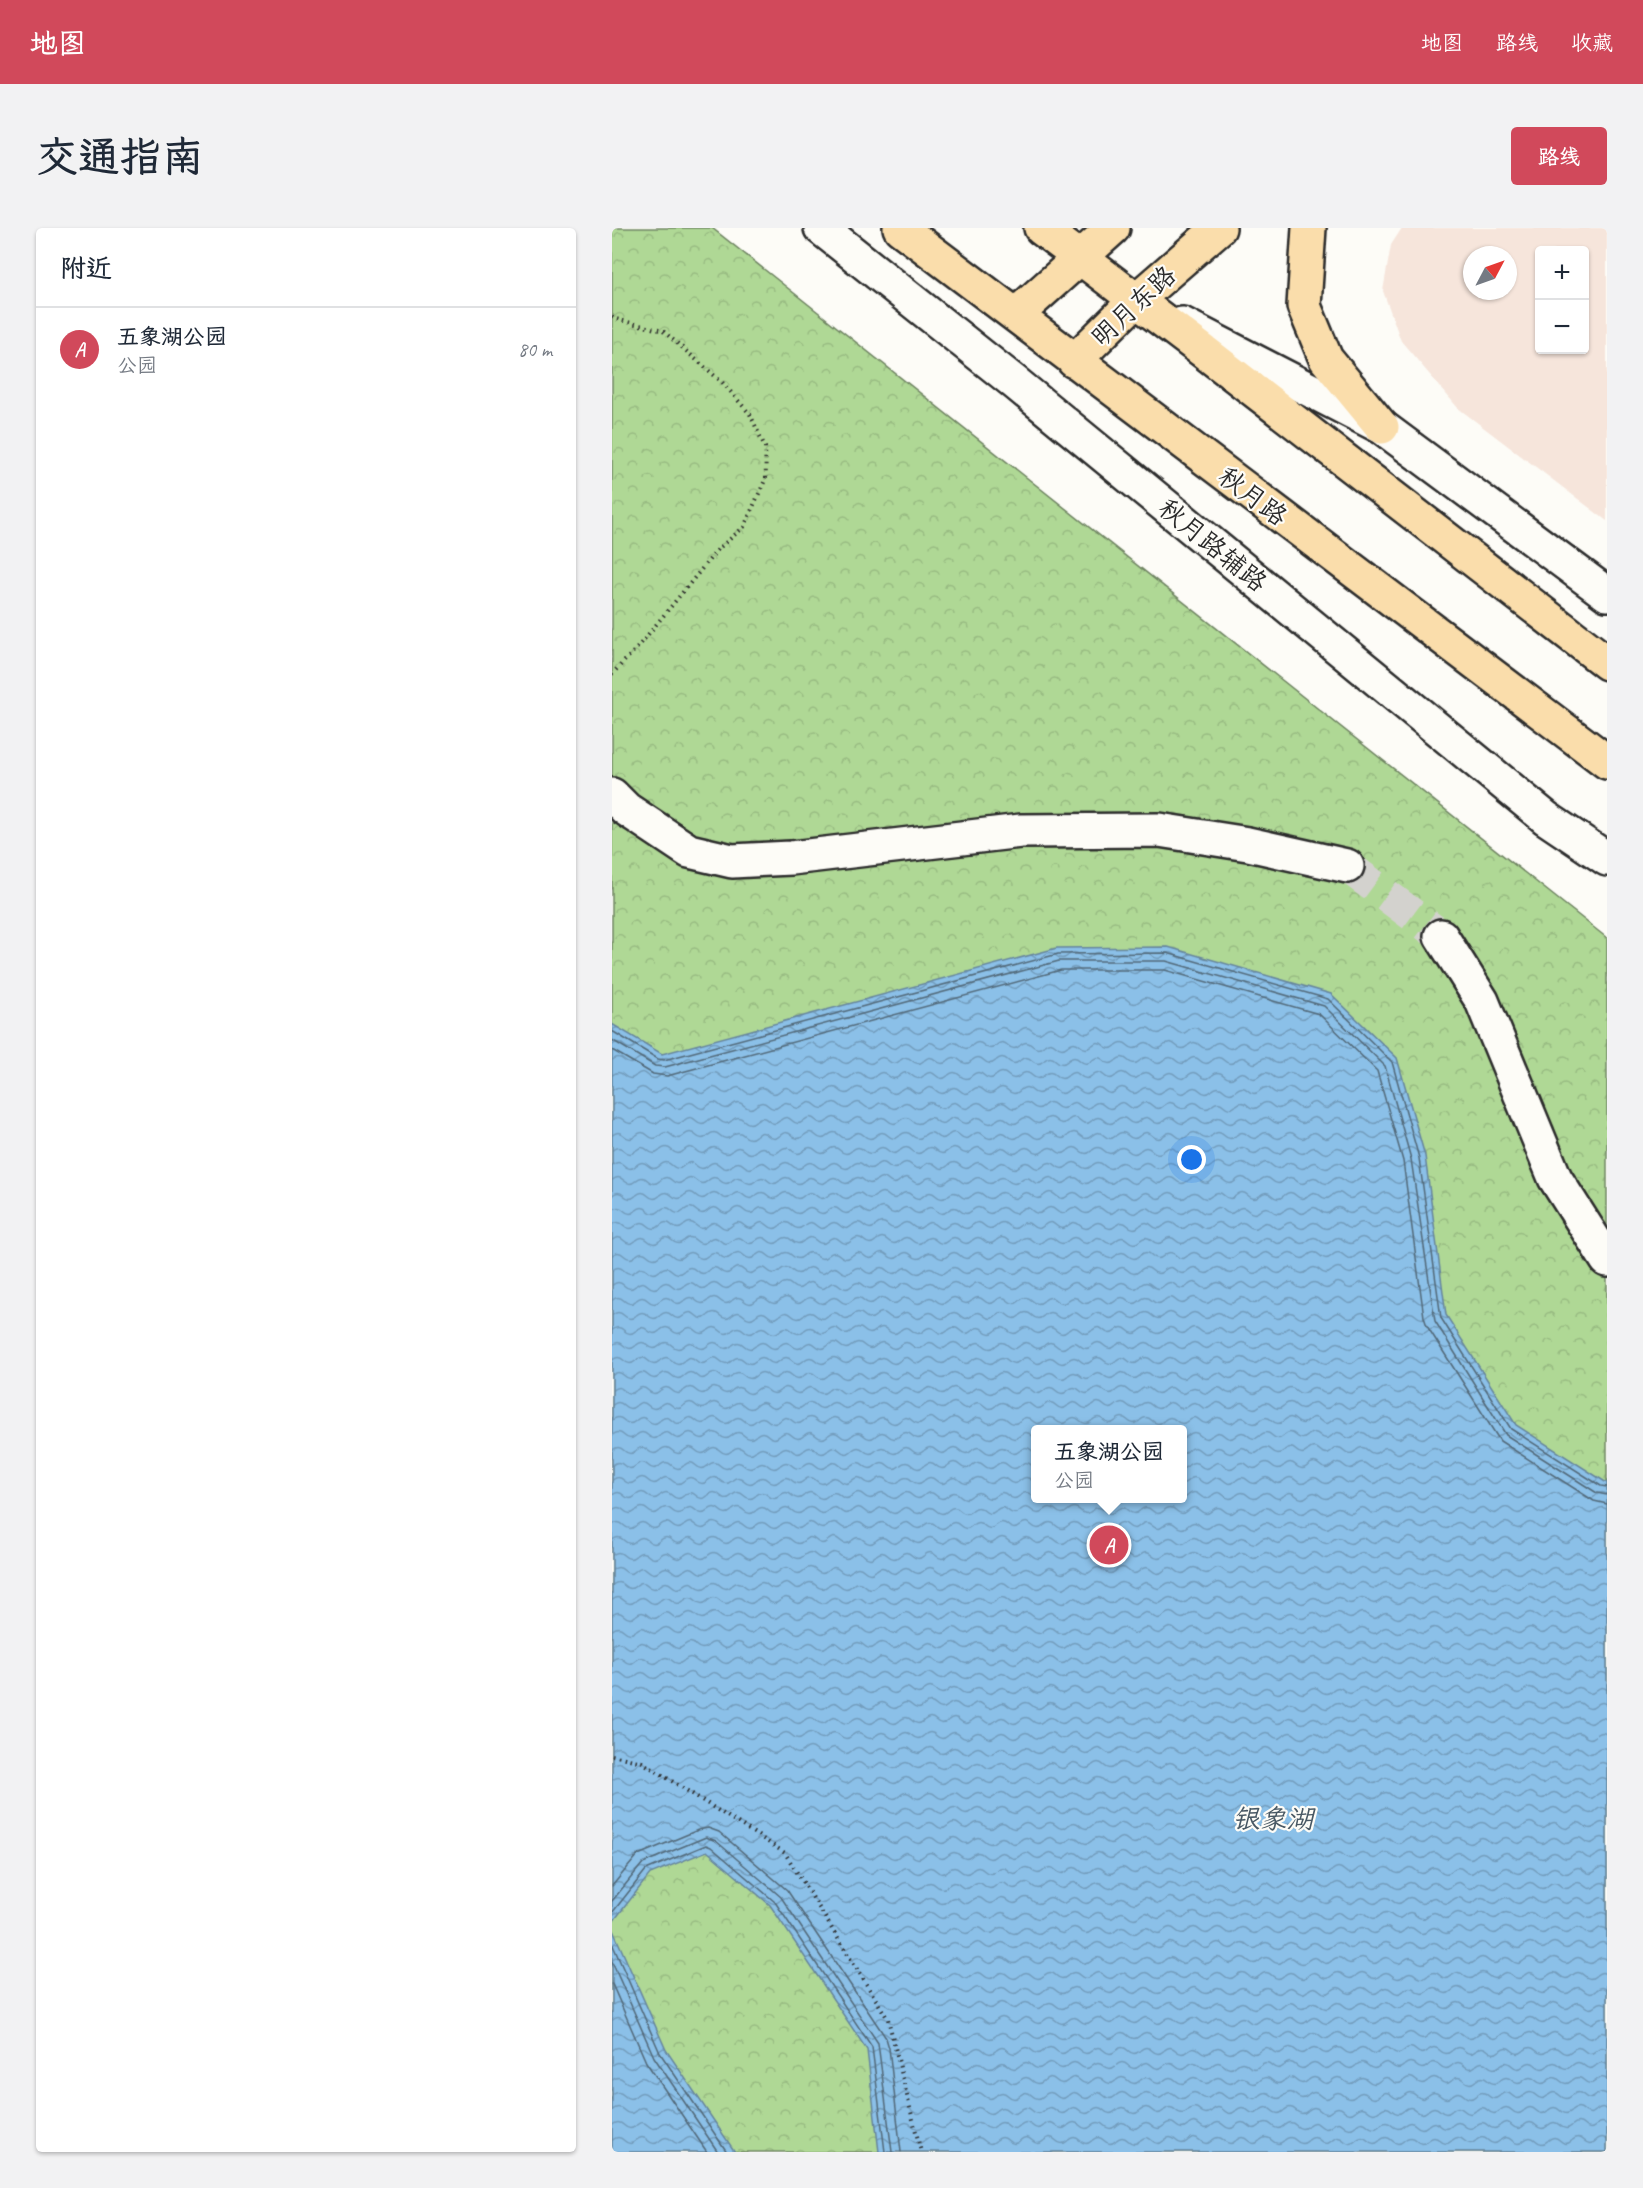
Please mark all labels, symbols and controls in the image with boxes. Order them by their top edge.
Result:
text: 地图 [30,26,86,61]
text: 地图 [1421,30,1463,56]
text: 路线 [1496,30,1538,56]
text: 收藏 [1571,30,1613,56]
button: 路线 [1511,127,1607,185]
text: 交通指南 [36,131,204,184]
north arrow [1463,246,1517,300]
map controls [1535,246,1589,354]
button: + [1535,246,1589,300]
text: 附近 [60,252,112,285]
street label: 明月东路 [1084,259,1183,354]
button: − [1535,300,1589,354]
text: 五象湖公园 [117,323,227,351]
text: A [74,337,85,362]
text: 80 m [518,337,552,362]
text: 公园 [117,353,157,378]
street label: 秋月路 [1212,460,1294,533]
street label: 秋月路辅路 [1152,492,1274,599]
your location [1177,1145,1206,1174]
popup [1031,1425,1187,1503]
text: 五象湖公园 [1054,1438,1164,1466]
text: 公园 [1054,1468,1094,1493]
pin: A [1090,1522,1128,1568]
water label: 银象湖 [1233,1802,1316,1836]

